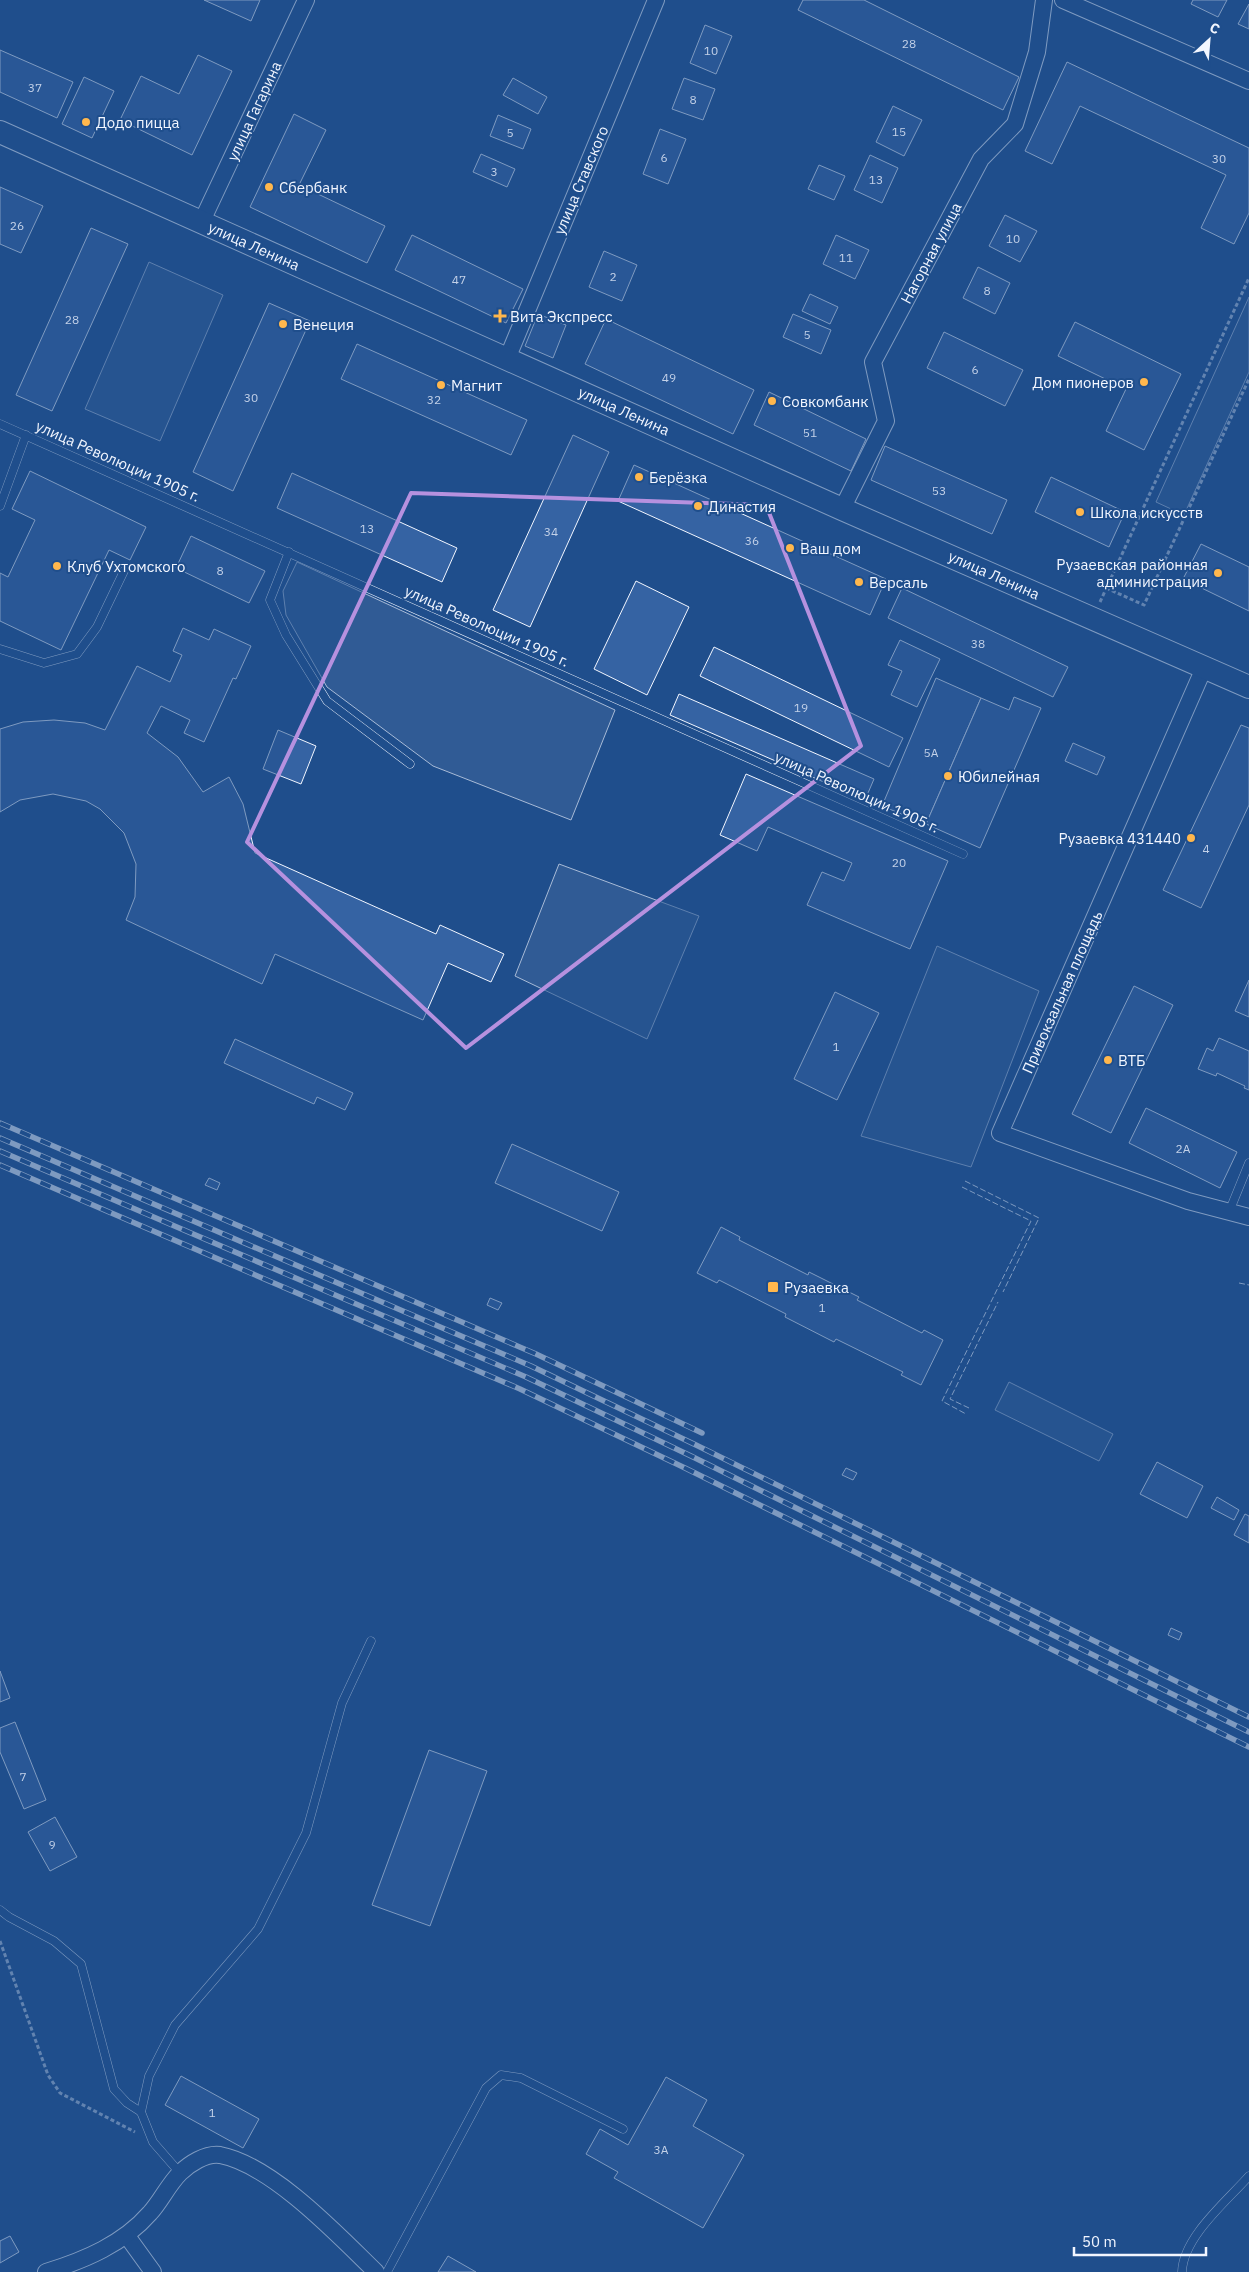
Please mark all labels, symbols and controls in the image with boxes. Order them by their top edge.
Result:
north arrow [1184,15,1234,65]
text: С [1207,18,1223,38]
house number: 28 [902,36,916,51]
house number: 10 [704,43,718,58]
street label: улица Гагарина [223,58,285,164]
house number: 37 [28,80,42,95]
house number: 8 [689,92,697,107]
place label: Додо пицца [96,113,180,132]
marker: Додо пицца [80,116,92,128]
street label: улица Ставского [550,123,612,237]
house number: 15 [892,124,906,139]
house number: 5 [506,125,514,140]
house number: 6 [660,150,668,165]
house number: 30 [1212,151,1226,166]
house number: 3 [490,164,498,179]
house number: 13 [869,172,883,187]
place label: Сбербанк [279,178,347,197]
marker: Сбербанк [263,181,275,193]
street label: Нагорная улица [896,199,966,307]
street label: улица Ленина [205,217,303,275]
house number: 26 [10,218,24,233]
house number: 10 [1006,231,1020,246]
house number: 11 [839,250,853,265]
house number: 2 [609,269,617,284]
house number: 47 [452,272,466,287]
house number: 8 [983,283,991,298]
place label: Вита Экспресс [510,307,613,326]
marker: Вита Экспресс [494,310,506,322]
house number: 28 [65,312,79,327]
place label: Венеция [293,315,354,334]
marker: Венеция [277,318,289,330]
house number: 5 [803,327,811,342]
house number: 6 [971,362,979,377]
house number: 49 [662,370,676,385]
place label: Дом пионеров [1032,373,1134,392]
place label: Магнит [451,376,502,395]
marker: Дом пионеров [1138,376,1150,388]
marker: Магнит [435,379,447,391]
street label: улица Ленина [575,382,673,440]
house number: 30 [244,390,258,405]
house number: 32 [427,392,441,407]
place label: Совкомбанк [782,392,868,411]
marker: Совкомбанк [766,395,778,407]
street label: улица Революции 1905 г. [33,416,203,506]
house number: 51 [803,425,817,440]
place label: Берёзка [649,468,707,487]
marker: Берёзка [633,471,645,483]
house number: 53 [932,483,946,498]
place label: Династия [708,497,776,516]
marker: Династия [692,500,704,512]
place label: Школа искусств [1090,503,1203,522]
marker: Школа искусств [1074,506,1086,518]
house number: 13 [360,521,374,536]
house number: 34 [544,524,558,539]
house number: 36 [745,533,759,548]
place label: Ваш дом [800,539,861,558]
marker: Ваш дом [784,542,796,554]
street label: улица Ленина [945,546,1043,604]
place label: Рузаевская районная администрация [1056,555,1208,591]
place label: Клуб Ухтомского [67,557,185,576]
marker: Клуб Ухтомского [51,560,63,572]
house number: 8 [216,563,224,578]
marker: Рузаевская районная администрация [1212,567,1224,579]
place label: Версаль [869,573,928,592]
marker: Версаль [853,576,865,588]
street label: улица Революции 1905 г. [402,581,572,671]
house number: 38 [971,636,985,651]
house number: 19 [794,700,808,715]
house number: 5А [924,745,939,760]
street label: улица Революции 1905 г. [772,747,942,837]
place label: Юбилейная [958,767,1040,786]
marker: Юбилейная [942,770,954,782]
place label: Рузаевка 431440 [1058,829,1181,848]
marker: Рузаевка 431440 [1185,832,1197,844]
house number: 4 [1202,841,1210,856]
house number: 20 [892,855,906,870]
street label: Привокзальная площадь [1018,908,1107,1076]
house number: 1 [832,1039,840,1054]
place label: ВТБ [1118,1051,1146,1070]
marker: ВТБ [1102,1054,1114,1066]
house number: 2А [1176,1141,1191,1156]
place label: Рузаевка [784,1278,849,1297]
marker: Рузаевка [766,1280,780,1294]
house number: 1 [818,1300,826,1315]
house number: 7 [19,1769,27,1784]
house number: 9 [48,1837,56,1852]
house number: 1 [208,2105,216,2120]
house number: 3А [654,2142,669,2157]
scale bar [1074,2224,1206,2256]
text: 50 m [1082,2232,1117,2251]

